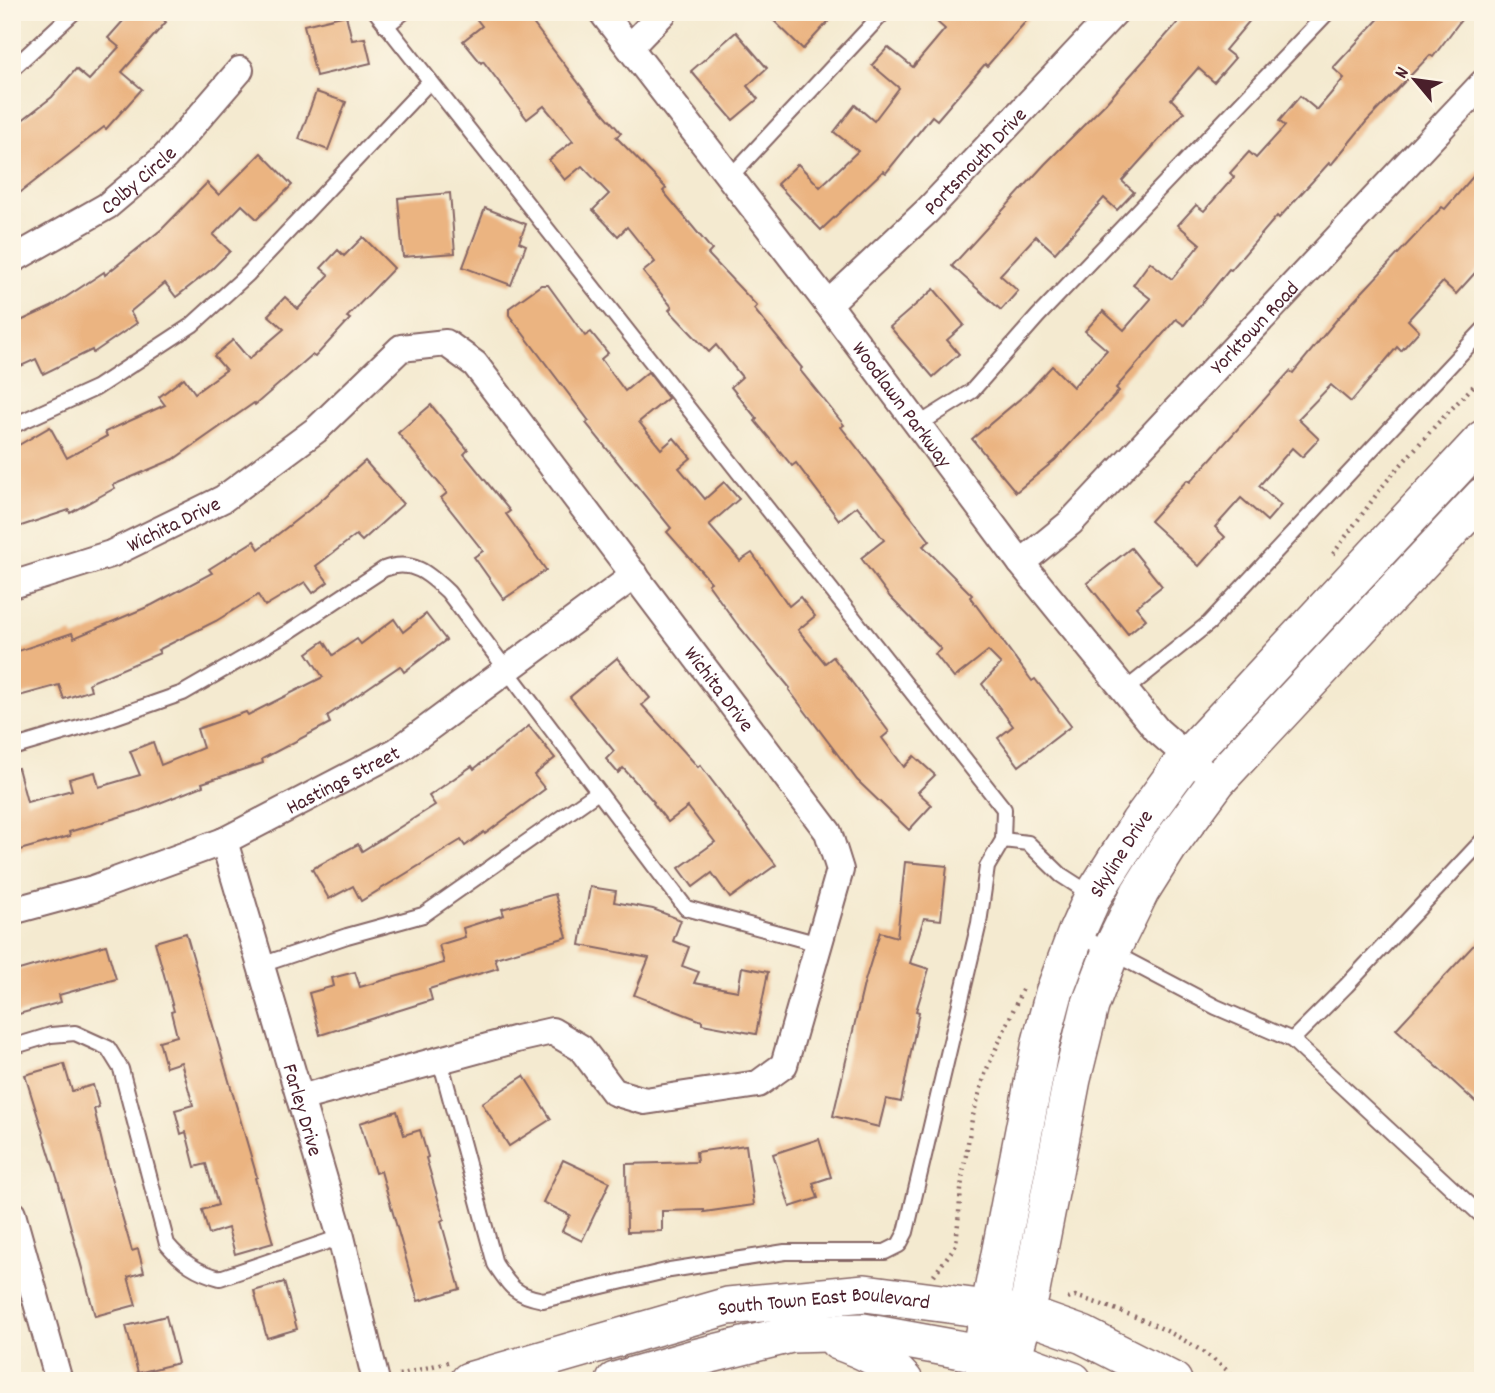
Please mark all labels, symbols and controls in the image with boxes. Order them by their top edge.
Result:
north arrow [1380,46,1450,116]
text: N [1389,63,1417,84]
street label: Portsmouth Drive [918,102,1035,224]
street label: Colby Circle [97,141,186,224]
street label: Yorktown Road [1205,276,1307,382]
street label: Woodlawn Parkway [843,336,958,476]
street label: Wichita Drive [123,490,226,562]
street label: Wichita Drive [675,641,760,740]
street label: Hastings Street [282,740,406,824]
street label: Skyline Drive [1083,804,1162,905]
street label: Farley Drive [273,1061,328,1160]
street label: South Town East Boulevard [715,1281,932,1326]

